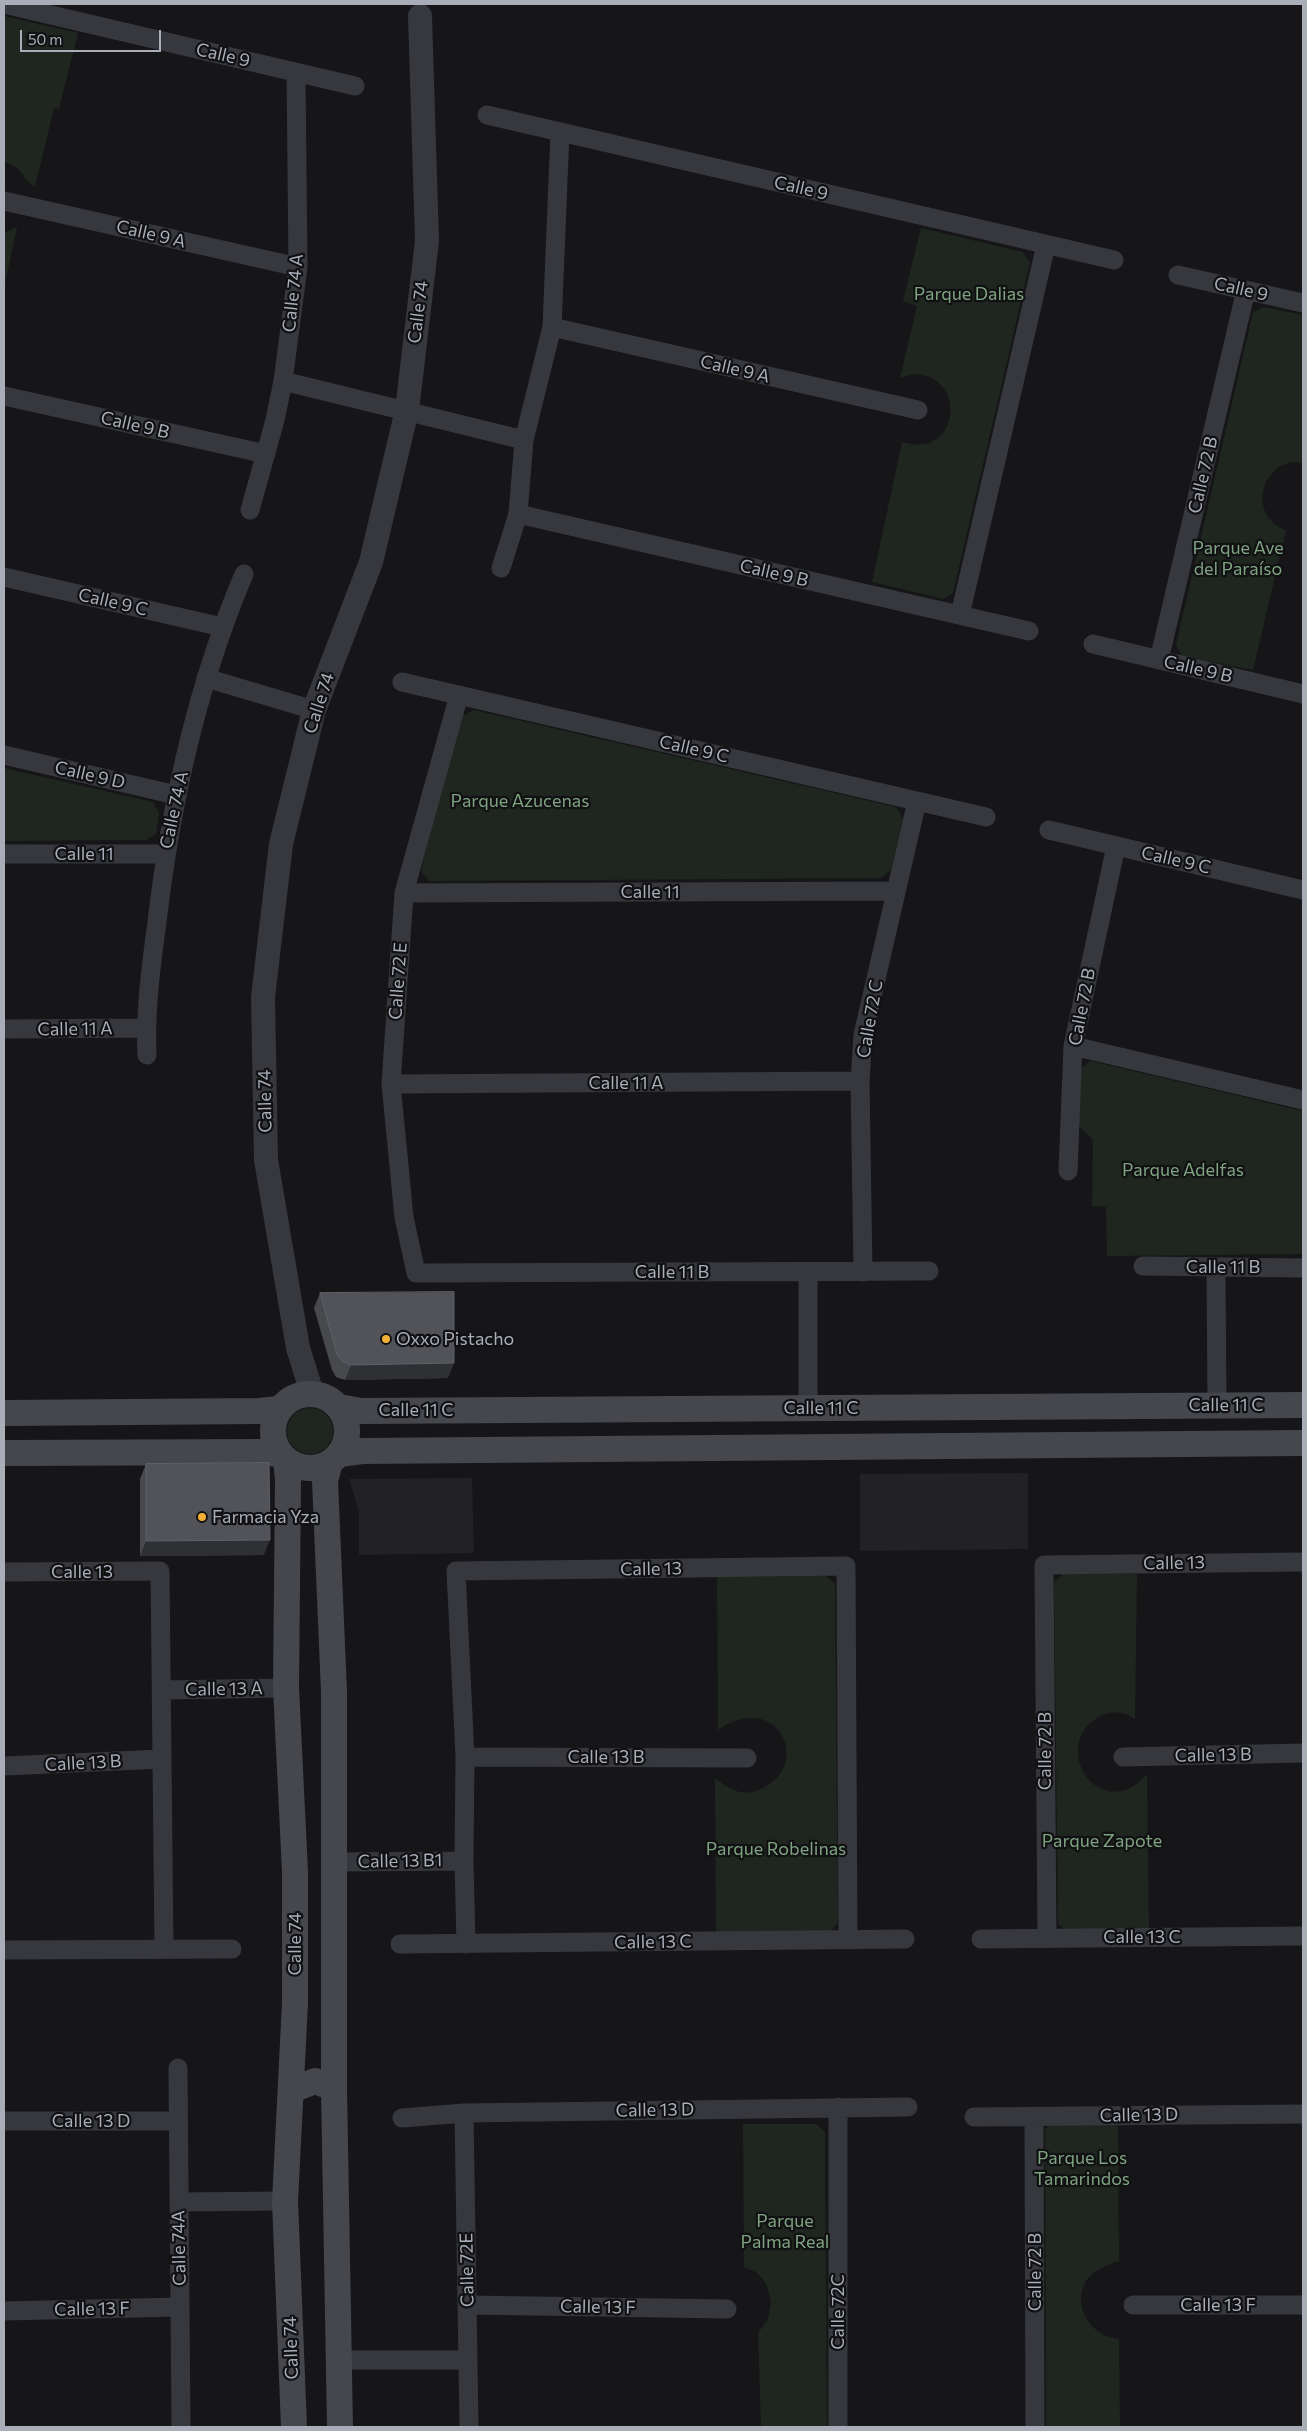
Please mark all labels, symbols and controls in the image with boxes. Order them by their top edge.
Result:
scale bar [22,20,164,52]
text: 50 m [28,30,62,48]
street label: Calle 9 [194,38,252,72]
street label: Calle 9 [772,171,830,205]
street label: Calle 9 A [114,216,188,252]
street label: Calle 74 A [278,253,308,333]
street label: Calle 9 [1212,272,1270,306]
street label: Calle 74 [403,279,433,345]
park label: Parque Dalias [914,283,1024,305]
street label: Calle 9 A [698,351,772,387]
street label: Calle 9 B [99,407,171,443]
street label: Calle 72 B [1184,434,1222,516]
park label: Parque Ave del Paraíso [1192,537,1284,580]
street label: Calle 9 B [738,555,810,591]
street label: Calle 9 C [76,584,150,620]
street label: Calle 9 B [1162,651,1234,687]
street label: Calle 74 [299,670,339,736]
street label: Calle 9 C [657,731,731,767]
street label: Calle 9 D [53,756,127,794]
street label: Calle 74 A [155,769,193,851]
park label: Parque Azucenas [451,790,589,812]
street label: Calle 9 C [1139,842,1213,878]
street label: Calle 11 [54,843,114,865]
street label: Calle 11 [620,881,680,903]
street label: Calle 72 E [385,942,411,1020]
street label: Calle 72 B [1064,966,1100,1048]
street label: Calle 72 C [852,978,888,1060]
street label: Calle 11 A [37,1018,113,1040]
street label: Calle 74 [254,1069,276,1133]
street label: Calle 11 A [588,1072,664,1094]
park label: Parque Adelfas [1122,1159,1244,1181]
street label: Calle 11 B [1186,1256,1260,1278]
street label: Calle 11 B [635,1261,709,1283]
place label: Oxxo Pistacho [396,1328,514,1350]
marker: Oxxo Pistacho [380,1333,392,1345]
street label: Calle 11 C [1189,1394,1263,1416]
street label: Calle 11 C [784,1397,858,1419]
street label: Calle 11 C [379,1399,453,1421]
place label: Farmacia Yza [212,1506,319,1528]
marker: Farmacia Yza [196,1511,208,1523]
street label: Calle 13 [1143,1552,1205,1574]
street label: Calle 13 [620,1558,682,1580]
street label: Calle 13 [51,1561,113,1583]
street label: Calle 13 A [185,1678,263,1700]
street label: Calle 72 B [1034,1712,1056,1790]
street label: Calle 13 B [1174,1744,1252,1766]
street label: Calle 13 B [568,1746,644,1768]
street label: Calle 13 B [44,1750,122,1776]
park label: Parque Zapote [1042,1830,1162,1852]
park label: Parque Robelinas [706,1838,846,1860]
street label: Calle 13 B1 [358,1849,442,1873]
street label: Calle 74 [284,1912,306,1976]
street label: Calle 13 C [1103,1926,1181,1948]
street label: Calle 13 C [614,1931,692,1953]
street label: Calle 13 D [616,2099,694,2121]
street label: Calle 13 D [1100,2104,1178,2126]
street label: Calle 13 D [52,2110,130,2132]
park label: Parque Los Tamarindos [1034,2147,1130,2190]
street label: Calle 74A [168,2210,190,2286]
park label: Parque Palma Real [741,2210,829,2252]
street label: Calle 72E [456,2233,478,2307]
street label: Calle 72 B [1024,2233,1046,2311]
street label: Calle 72C [827,2274,849,2350]
street label: Calle 13 F [1180,2294,1256,2316]
street label: Calle 13 F [560,2296,636,2318]
street label: Calle 13 F [54,2298,130,2320]
street label: Calle 74 [279,2316,303,2380]

